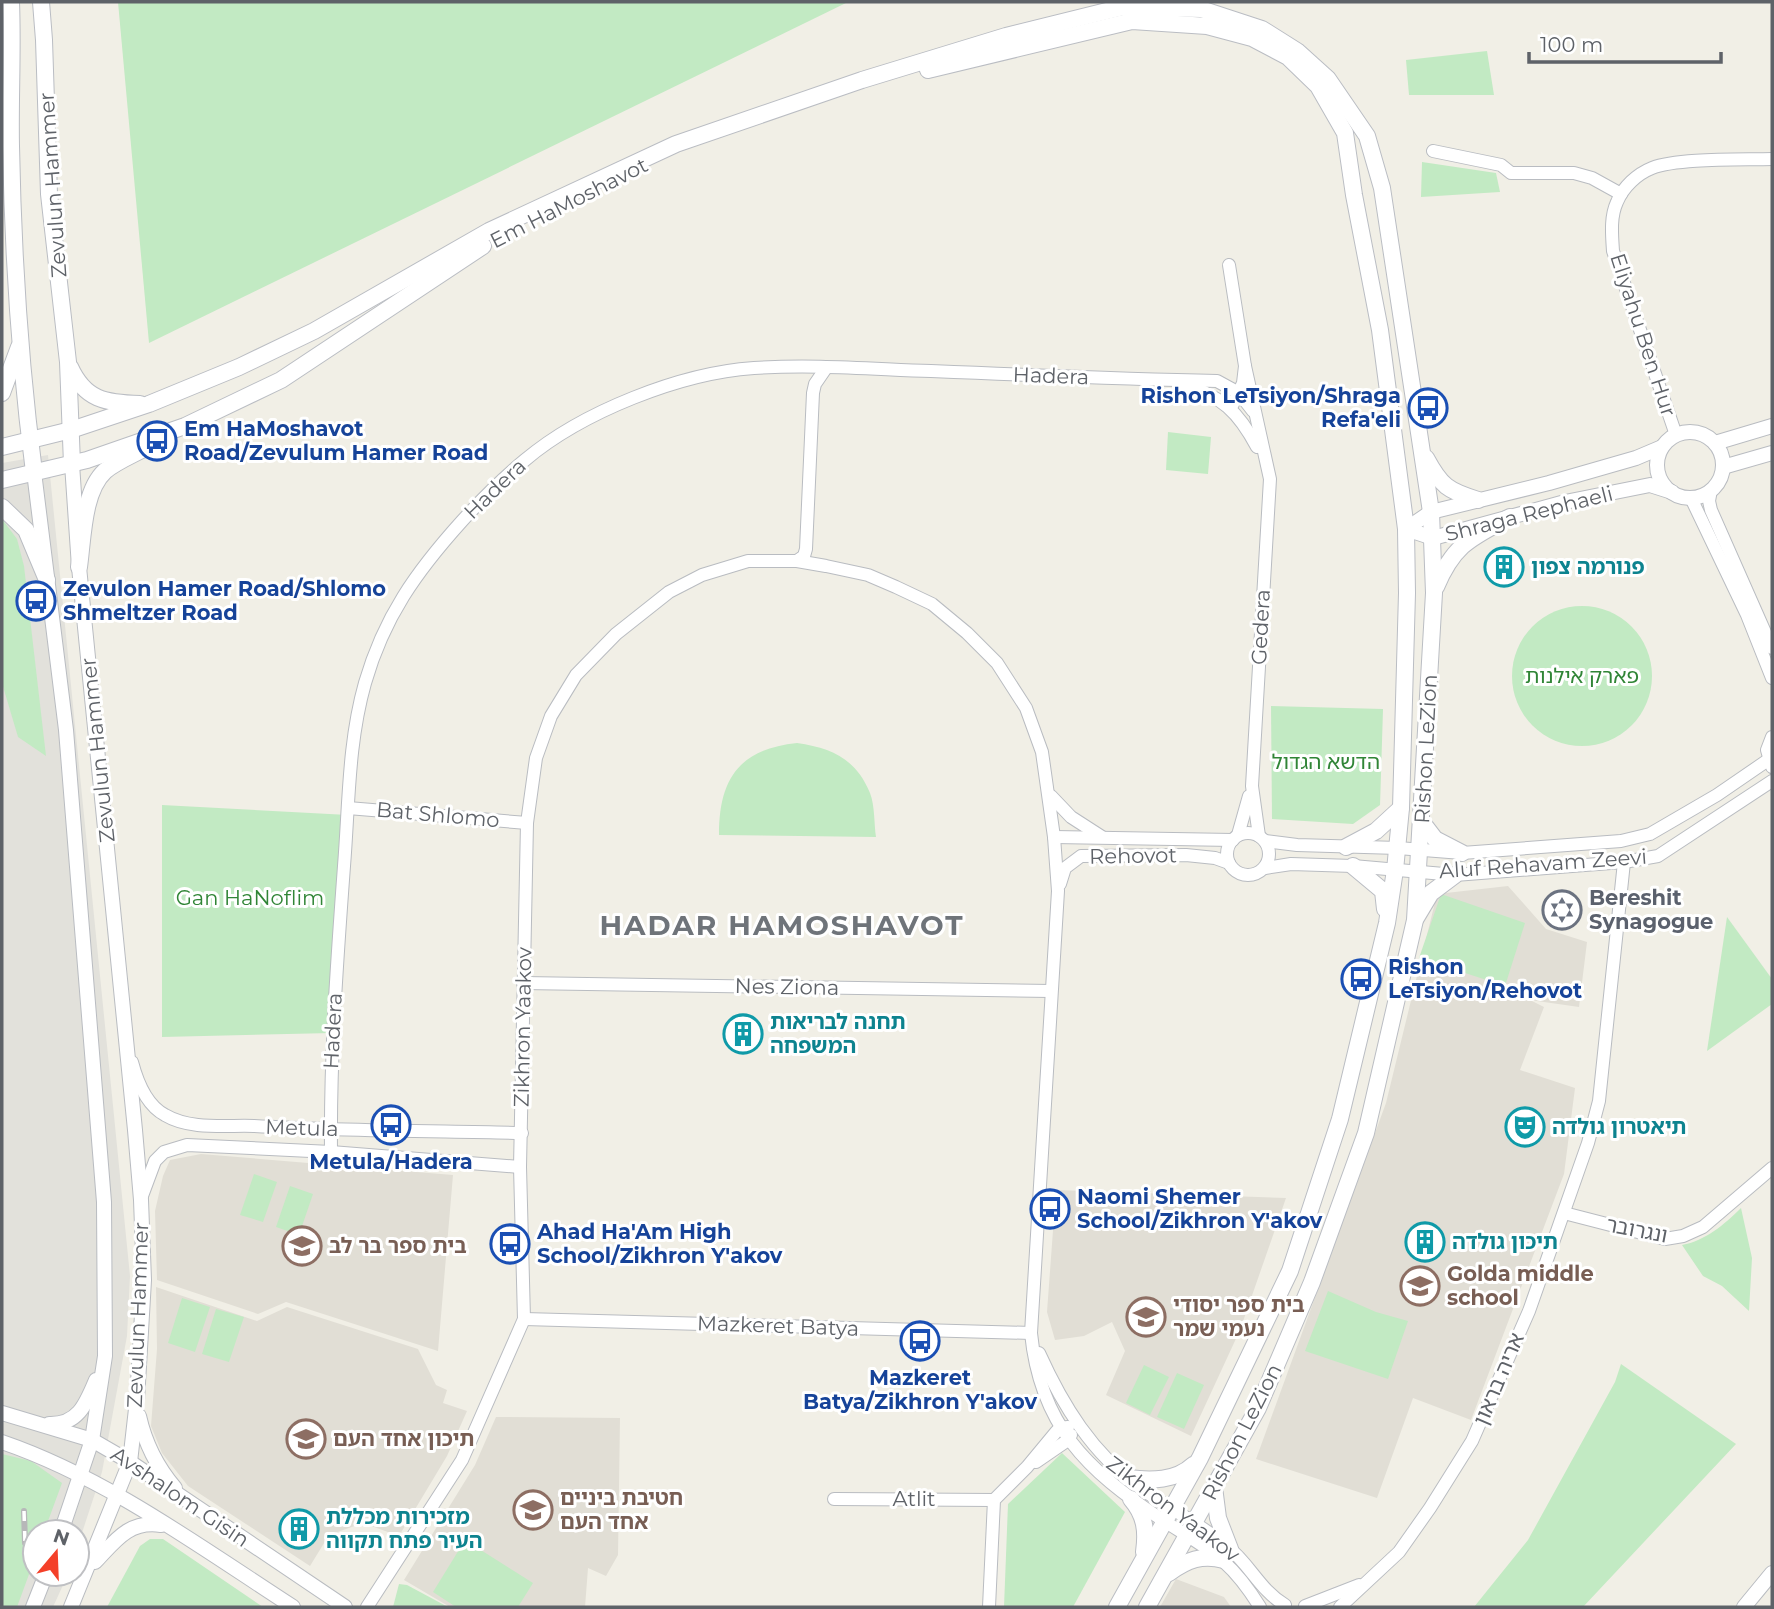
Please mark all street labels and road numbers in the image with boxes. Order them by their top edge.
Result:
street label: Zevulun Hammer [34,91,71,279]
street label: Em HaMoshavot [486,152,652,253]
street label: Eliyahu Ben Hur [1605,250,1682,420]
street label: Hadera [1012,362,1090,389]
street label: Hadera [459,453,531,524]
street label: Shraga Rephaeli [1442,481,1615,546]
street label: Gedera [1246,588,1275,665]
street label: Zevulun Hammer [75,656,120,844]
street label: Rishon LeZion [1409,674,1442,824]
street label: Bat Shlomo [375,797,501,832]
street label: Rehovot [1089,842,1177,869]
street label: Aluf Rehavam Zeevi [1438,844,1648,883]
street label: Zikhron Yaakov [509,946,536,1107]
street label: Nes Ziona [735,973,840,1000]
street label: Hadera [318,992,347,1070]
street label: Metula [265,1114,339,1141]
street label: ונגרובר [1604,1211,1670,1248]
street label: Zevulun Hammer [122,1222,153,1408]
street label: Mazkeret Batya [697,1310,860,1341]
street label: אריה בראון [1468,1329,1529,1429]
street label: Rishon LeZion [1196,1359,1287,1504]
street label: Avshalom Gisin [106,1441,254,1552]
street label: Zikhron Yaakov [1102,1450,1245,1567]
street label: Atlit [892,1486,936,1511]

